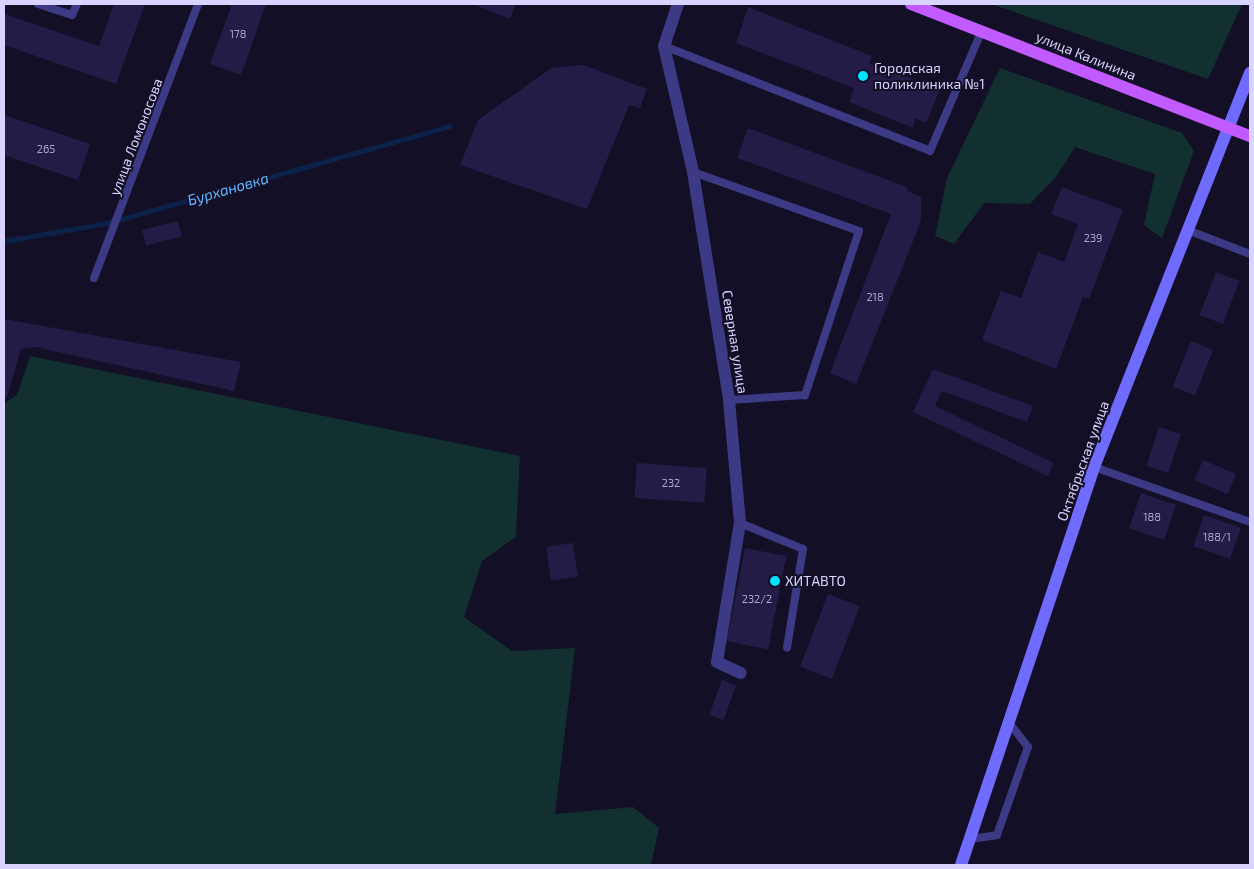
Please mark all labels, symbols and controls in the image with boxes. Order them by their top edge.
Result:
house number: 178 [230,27,246,41]
street label: улица Калинина [1033,28,1139,84]
place label: Городская поликлиника №1 [874,60,985,92]
marker: Городская поликлиника №1 [856,69,870,83]
street label: улица Ломоносова [106,76,166,198]
house number: 265 [37,142,55,156]
water label: Бурхановка [185,169,271,209]
house number: 239 [1084,231,1102,245]
street label: Северная улица [719,289,751,395]
house number: 218 [866,290,884,304]
street label: Октябрьская улица [1053,399,1113,523]
house number: 232 [662,476,680,490]
house number: 188 [1143,510,1161,524]
house number: 188/1 [1203,530,1231,544]
place label: ХИТАВТО [785,573,846,589]
marker: ХИТАВТО [769,575,781,587]
house number: 232/2 [742,592,772,606]

